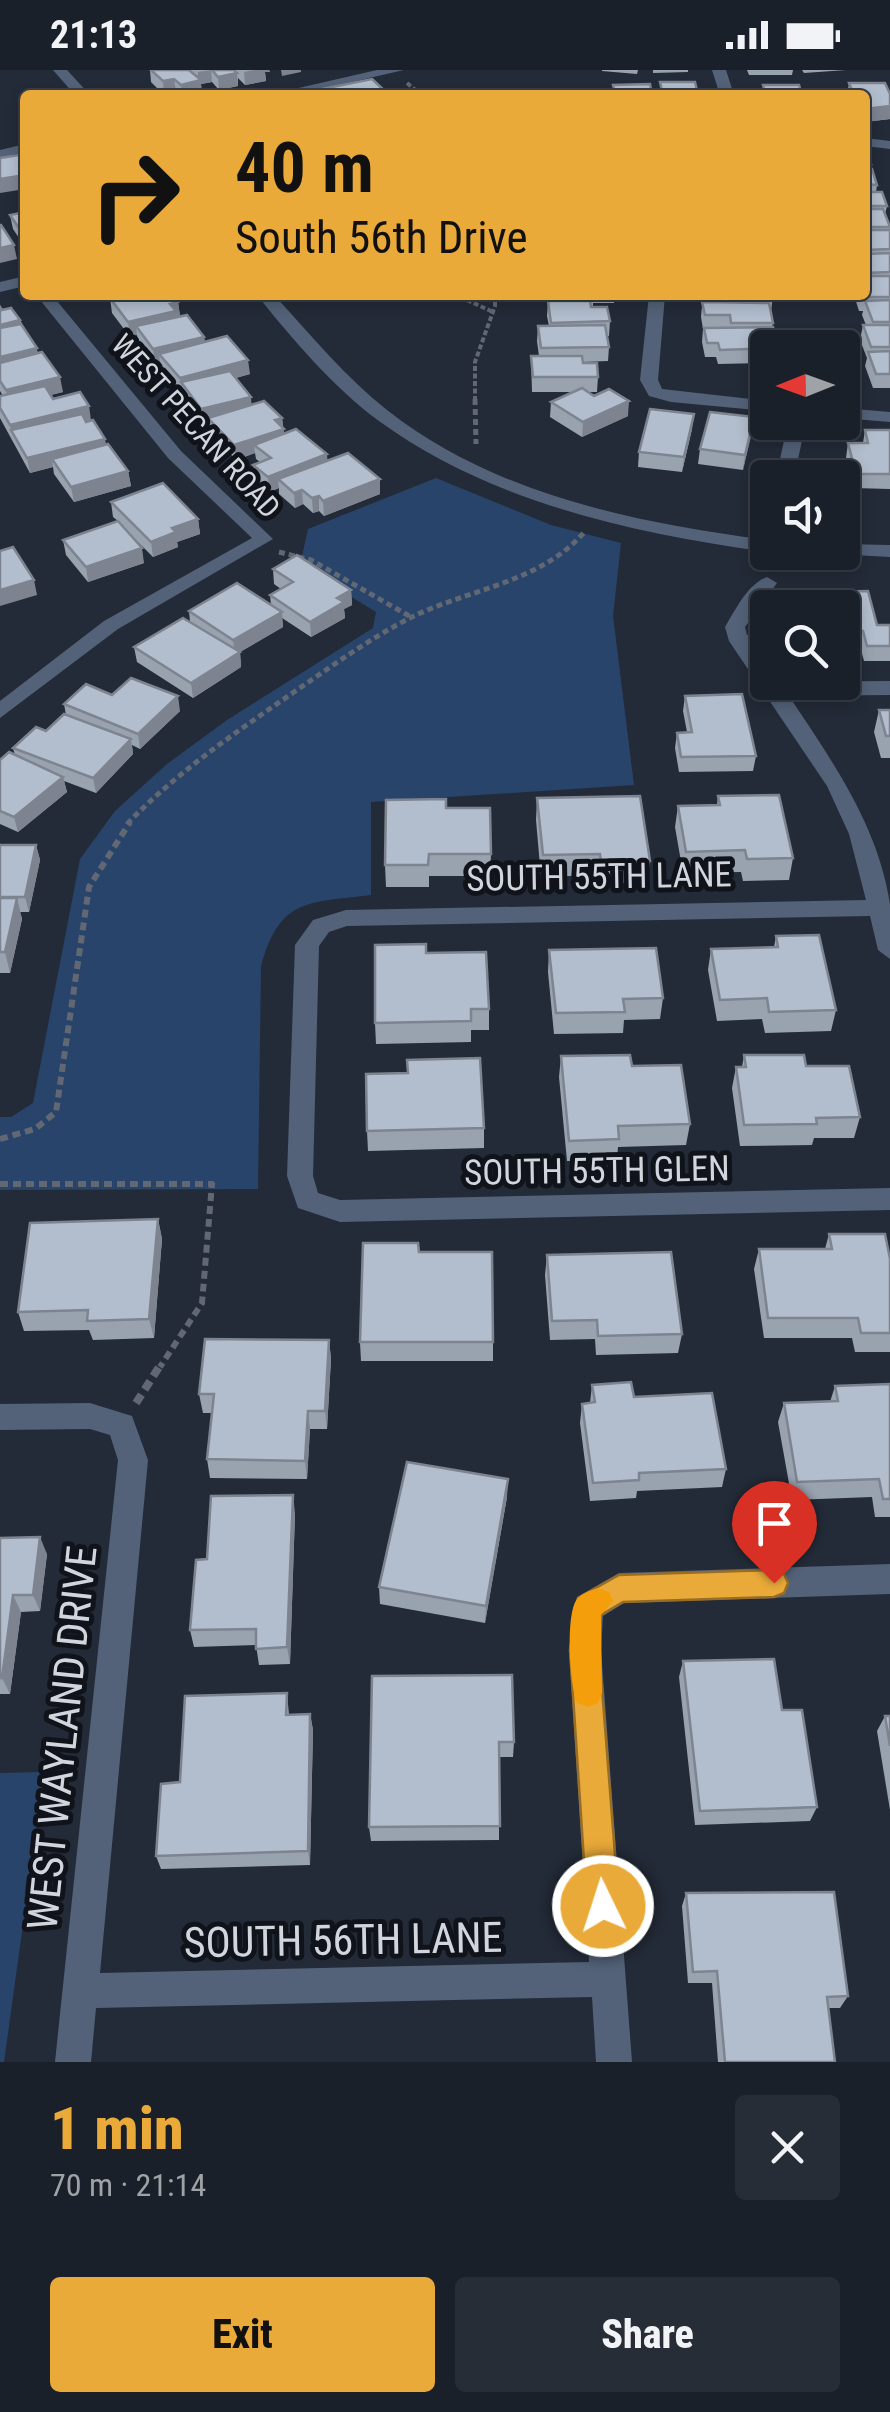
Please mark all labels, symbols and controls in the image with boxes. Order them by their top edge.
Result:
text: 21:13 [50,13,137,57]
text: 40 m [235,127,374,209]
icon: right [70,130,200,260]
text: South 56th Drive [235,211,528,264]
street label: WEST PECAN ROAD [104,327,288,525]
north arrow [750,330,860,440]
map controls [750,330,860,700]
button: sound [750,460,860,570]
button: search [750,590,860,700]
street label: SOUTH 55TH LANE [466,854,732,900]
street label: SOUTH 55TH GLEN [464,1148,730,1194]
pin [732,1481,817,1584]
icon: arrive [747,1496,802,1551]
street label: WEST WAYLAND DRIVE [17,1543,107,1933]
position arrow [551,1854,655,1958]
street label: SOUTH 56TH LANE [183,1913,503,1967]
text: 1 min [50,2093,184,2164]
button: close [735,2095,840,2200]
text: 70 m · 21:14 [50,2166,206,2204]
button: Exit [50,2277,435,2392]
button: Share [455,2277,840,2392]

